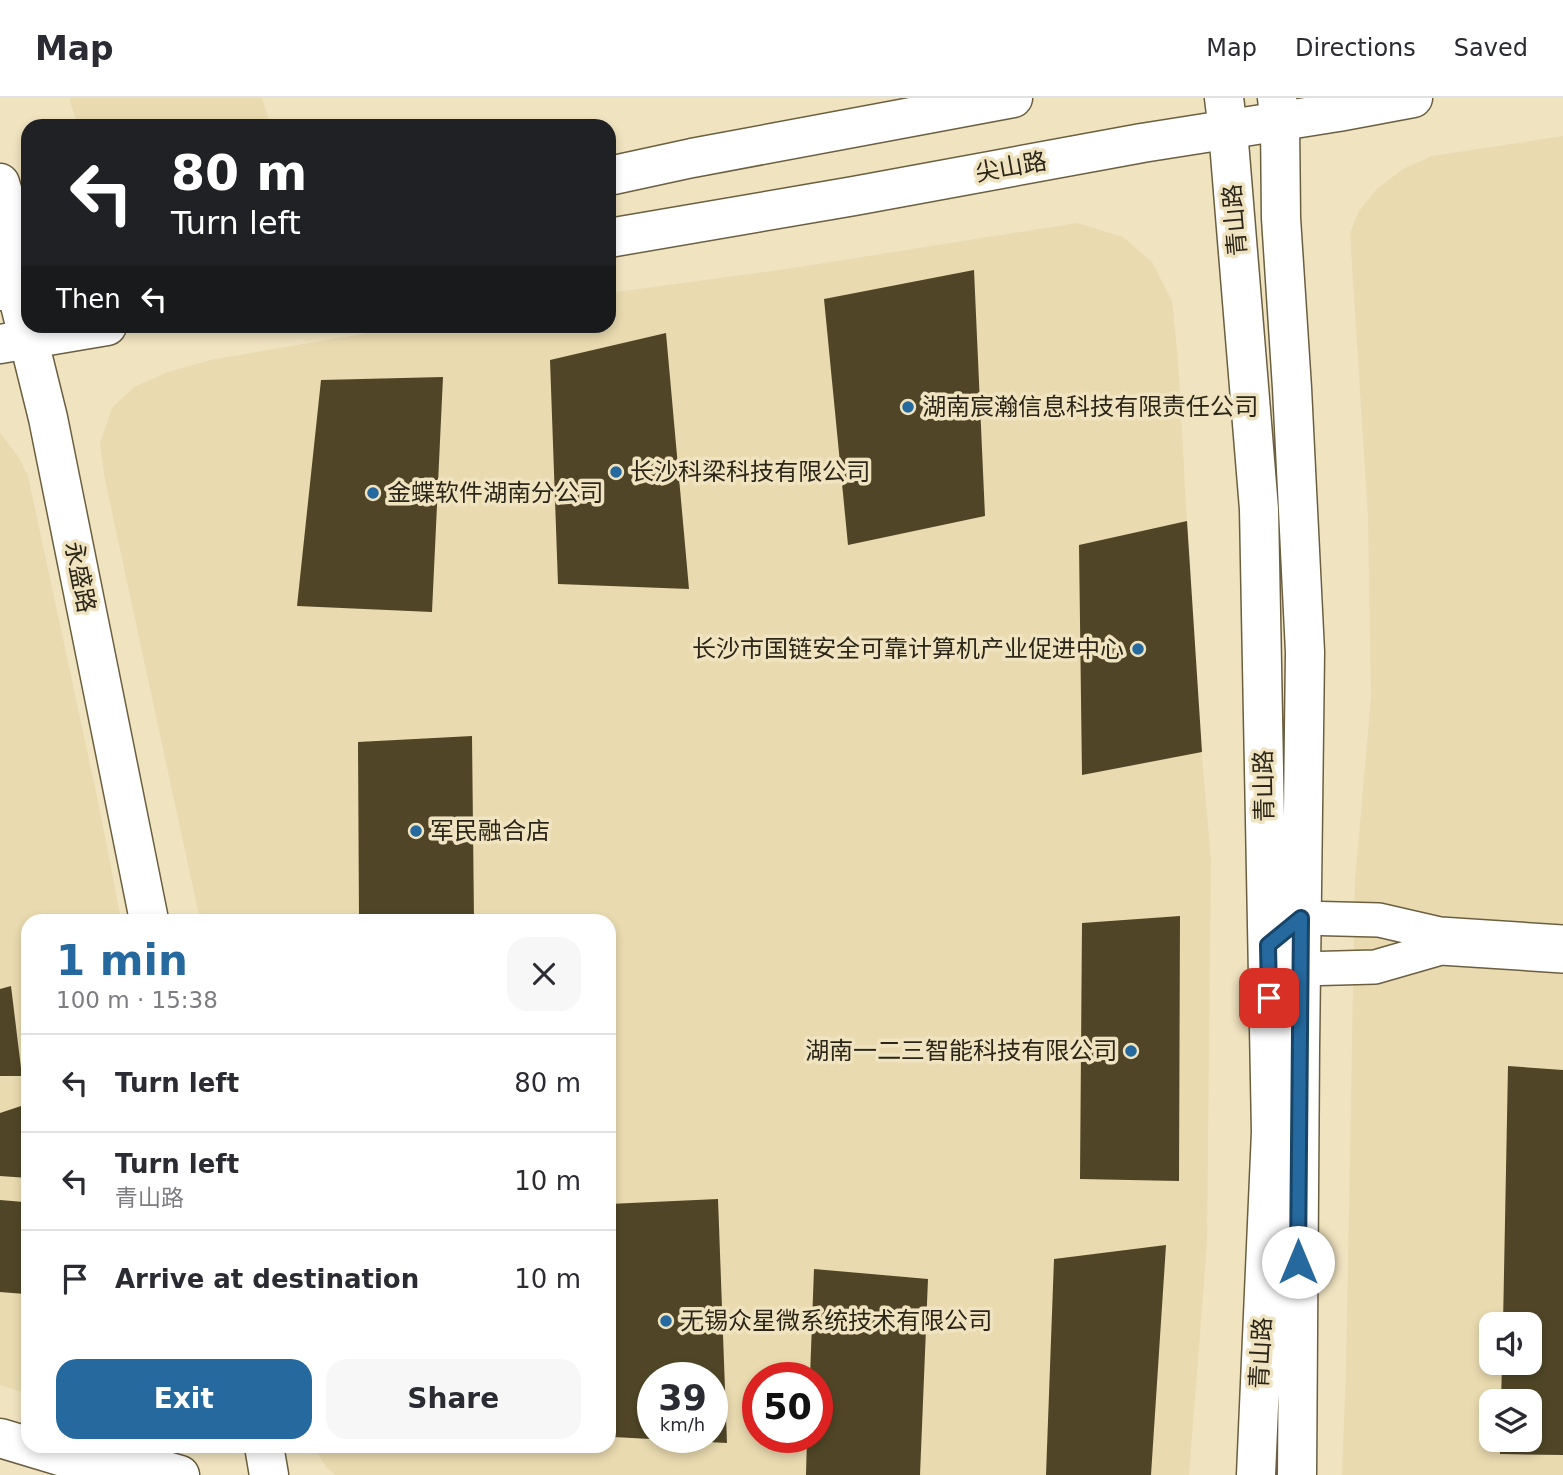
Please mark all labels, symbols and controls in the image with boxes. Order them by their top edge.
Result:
text: Map [35,29,114,68]
text: Map [1206,34,1257,62]
text: Directions [1295,34,1416,62]
text: Saved [1454,34,1528,62]
text: 80 m [171,145,307,202]
icon: left [56,147,147,238]
street label: 尖山路 [973,147,1049,187]
street label: 青山路 [1218,183,1252,257]
text: Turn left [171,204,301,242]
icon: left [135,280,173,318]
text: Then [56,284,121,314]
place label: 湖南宸瀚信息科技有限责任公司 [922,393,1258,421]
marker: 湖南宸瀚信息科技有限责任公司 [900,399,916,415]
place label: 长沙科梁科技有限公司 [630,458,870,486]
marker: 长沙科梁科技有限公司 [608,464,624,480]
place label: 金蝶软件湖南分公司 [387,479,603,507]
marker: 金蝶软件湖南分公司 [365,485,381,501]
street label: 永盛路 [59,539,101,615]
place label: 长沙市国链安全可靠计算机产业促进中心 [692,635,1124,663]
marker: 长沙市国链安全可靠计算机产业促进中心 [1130,641,1146,657]
street label: 青山路 [1249,750,1279,822]
place label: 军民融合店 [430,817,550,845]
marker: 军民融合店 [408,823,424,839]
text: 1 min [56,936,188,985]
button: close [507,937,581,1011]
pin [1239,968,1299,1028]
icon: arrive [1250,979,1288,1017]
text: 100 m · 15:38 [56,987,218,1013]
place label: 湖南一二三智能科技有限公司 [805,1037,1117,1065]
marker: 湖南一二三智能科技有限公司 [1123,1043,1139,1059]
icon: left [56,1064,94,1102]
text: Turn left [115,1068,239,1098]
text: 80 m [514,1068,581,1098]
text: Turn left [115,1149,239,1179]
icon: left [56,1162,94,1200]
text: 10 m [514,1166,581,1196]
text: 青山路 [115,1185,184,1211]
position arrow [1261,1225,1335,1299]
icon: arrive [56,1260,94,1298]
text: Arrive at destination [115,1264,419,1294]
text: 10 m [514,1264,581,1294]
place label: 无锡众星微系统技术有限公司 [680,1307,992,1335]
map controls [1479,1312,1542,1452]
button: sound [1479,1312,1542,1375]
marker: 无锡众星微系统技术有限公司 [658,1313,674,1329]
street label: 青山路 [1245,1316,1277,1390]
button: Exit [56,1359,312,1439]
button: Share [326,1359,581,1439]
speed limit sign: 50 [742,1362,833,1453]
text: 39 [658,1378,707,1418]
button: layers [1479,1389,1542,1452]
text: km/h [660,1414,705,1435]

